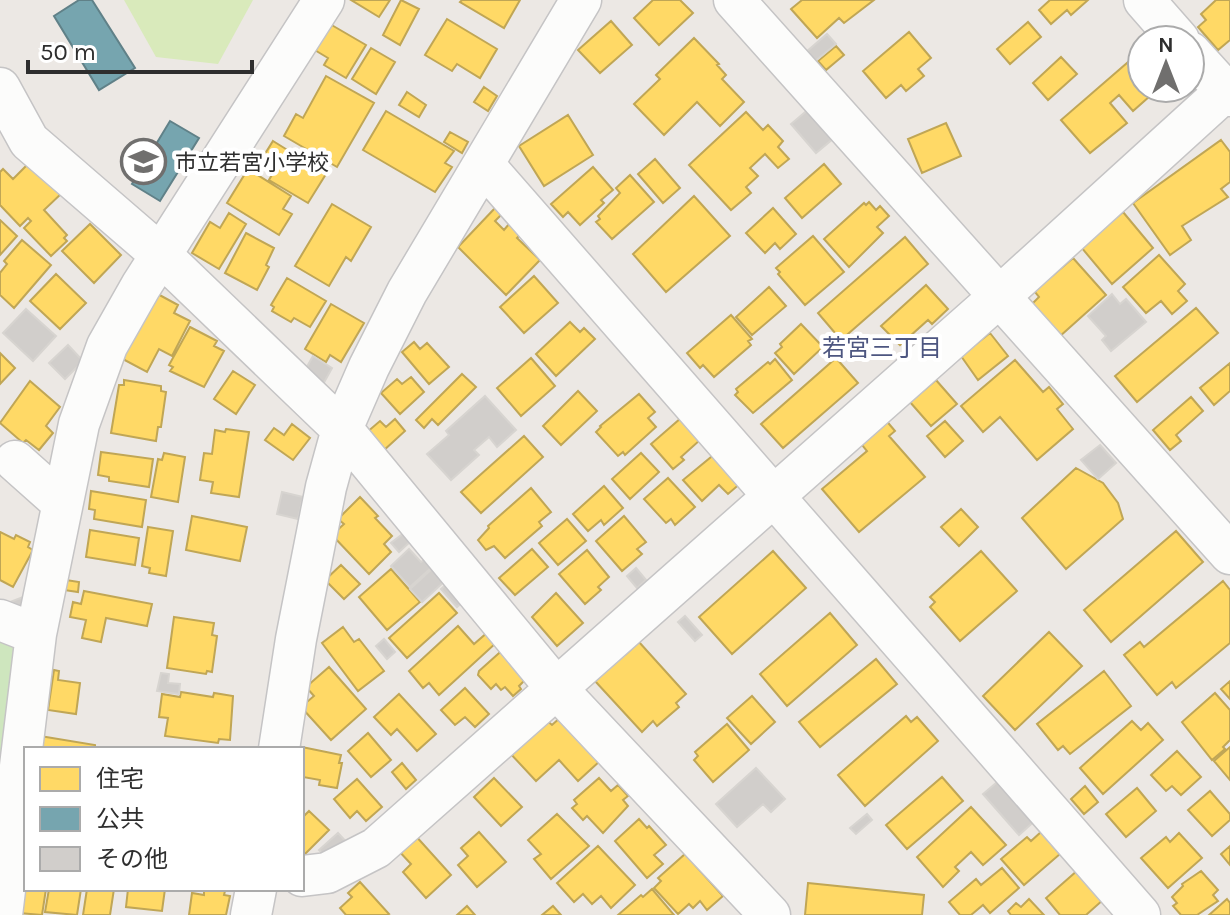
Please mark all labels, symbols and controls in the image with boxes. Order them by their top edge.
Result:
scale bar [28,24,252,74]
north arrow [1126,24,1206,104]
text: N [1158,32,1174,58]
text: 50 m [40,38,96,66]
school or university icon: 市立若宮小学校 [120,138,168,186]
place label: 市立若宮小学校 [175,150,329,176]
district label: 若宮三丁目 [822,334,942,362]
legend [24,747,304,891]
text: 住宅 [96,765,144,793]
text: 公共 [96,805,144,833]
text: その他 [96,845,168,873]

